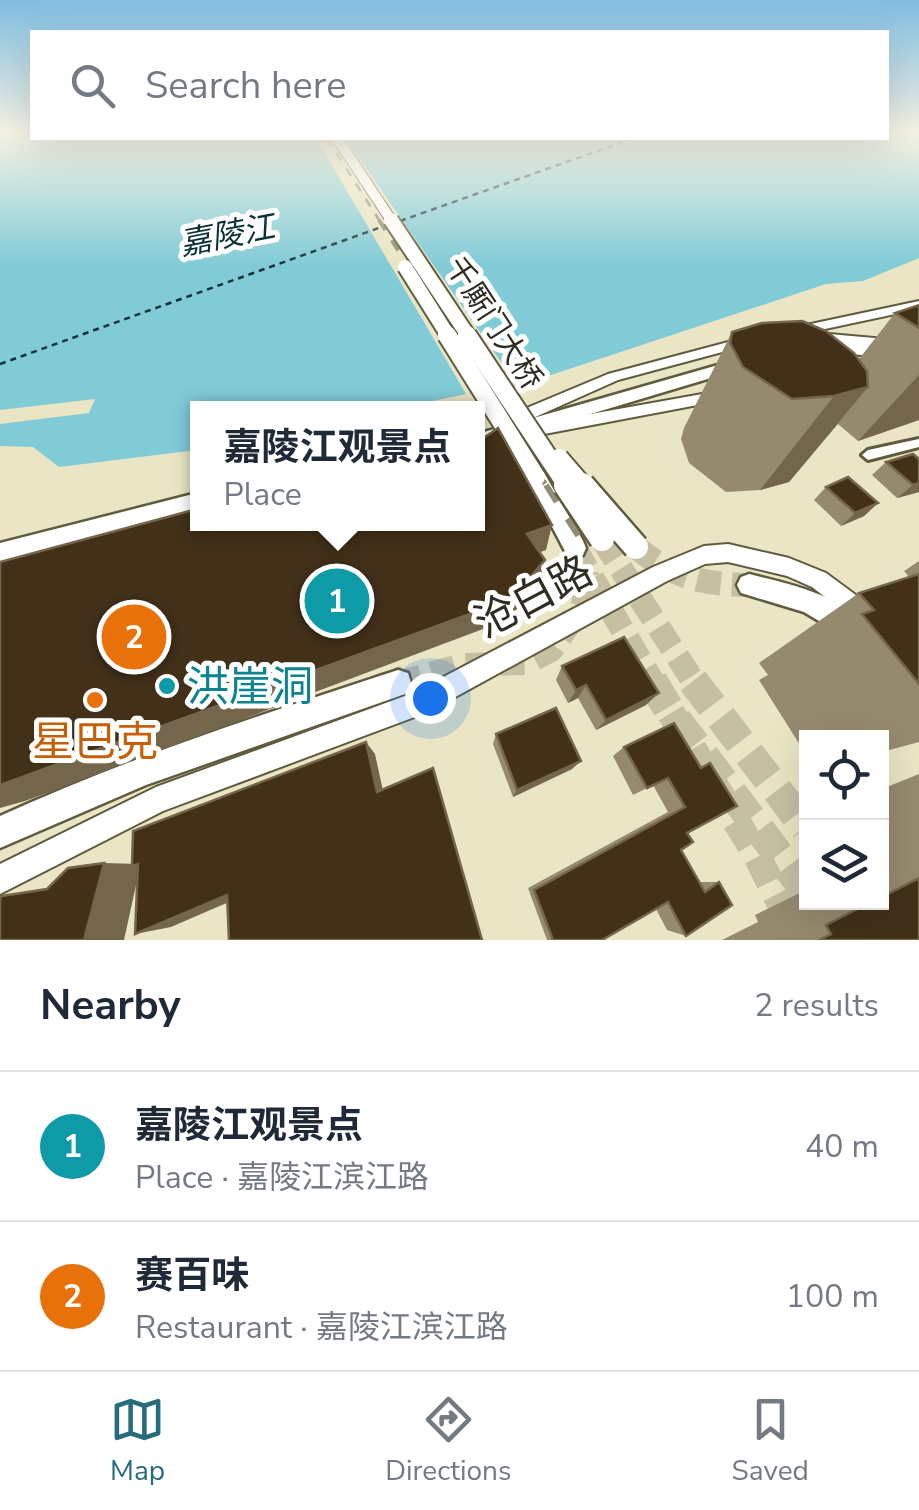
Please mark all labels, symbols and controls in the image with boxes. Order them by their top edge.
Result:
search box [30,30,889,140]
icon: search [65,58,120,113]
text: Search here [145,60,346,111]
water label: 嘉陵江 [176,205,281,266]
street label: 千厮门大桥 [436,249,552,397]
popup [190,401,485,531]
text: 嘉陵江观景点 [223,422,452,473]
text: Place [223,473,302,516]
street label: 沧白路 [465,543,603,652]
pin: 1 [304,564,370,638]
pin: 2 [102,600,166,674]
place label: 洪崖洞 [187,659,313,716]
your location [405,673,456,724]
marker: 洪崖洞 [156,675,178,697]
marker: 星巴克 [84,689,106,711]
place label: 星巴克 [32,714,158,771]
map controls [799,730,889,910]
button: locate [799,730,889,820]
button: layers [799,820,889,910]
text: Nearby [40,977,181,1034]
text: 2 results [754,984,879,1027]
text: 嘉陵江观景点 [135,1100,363,1151]
text: 1 [63,1125,82,1168]
text: 40 m [805,1125,879,1168]
text: Place · 嘉陵江滨江路 [135,1156,429,1199]
text: 赛百味 [135,1250,249,1301]
text: 2 [63,1275,82,1318]
text: 100 m [786,1275,879,1318]
text: Restaurant · 嘉陵江滨江路 [135,1306,508,1349]
tab: Map [110,1392,165,1490]
tab: Directions [385,1392,511,1490]
tab: Saved [732,1392,809,1490]

